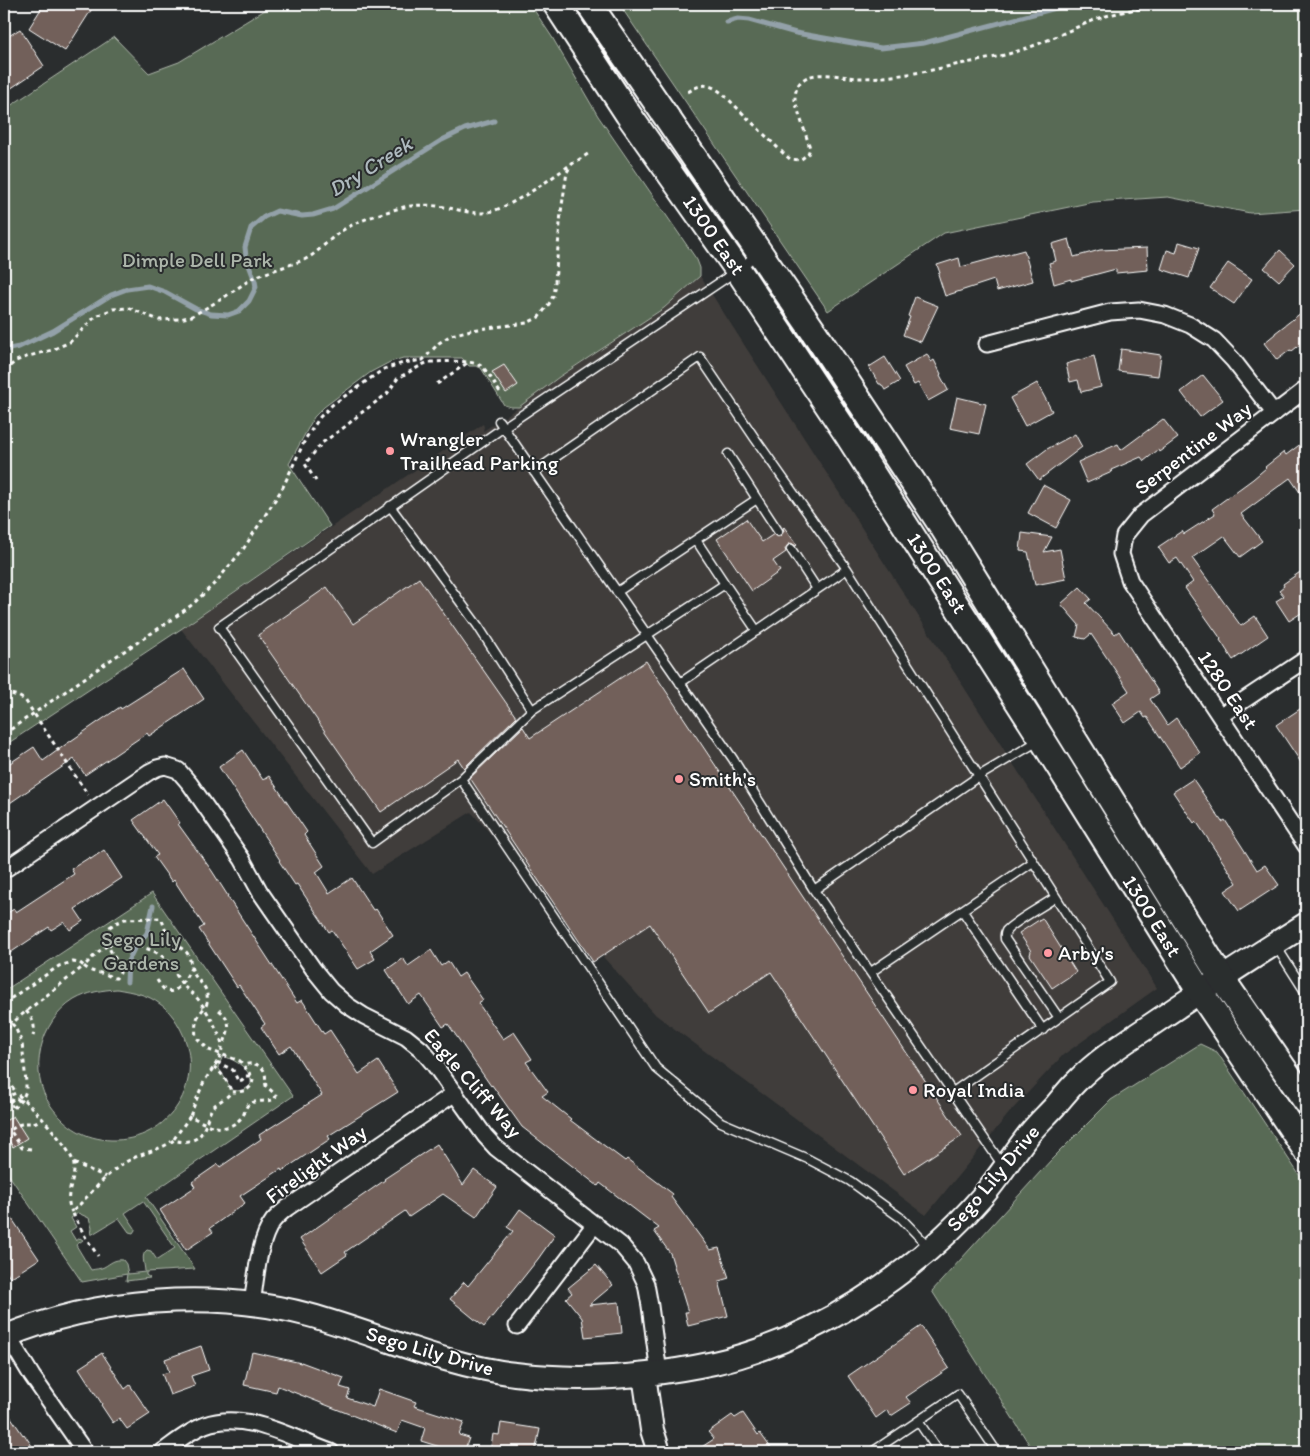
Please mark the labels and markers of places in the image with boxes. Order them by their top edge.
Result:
place label: Wrangler Trailhead Parking [400,426,559,475]
marker: Wrangler Trailhead Parking [384,445,396,457]
place label: Smith's [689,766,756,791]
marker: Smith's [673,773,685,785]
place label: Arby's [1058,940,1114,965]
marker: Arby's [1042,947,1054,959]
place label: Royal India [923,1077,1025,1102]
marker: Royal India [907,1084,919,1096]

